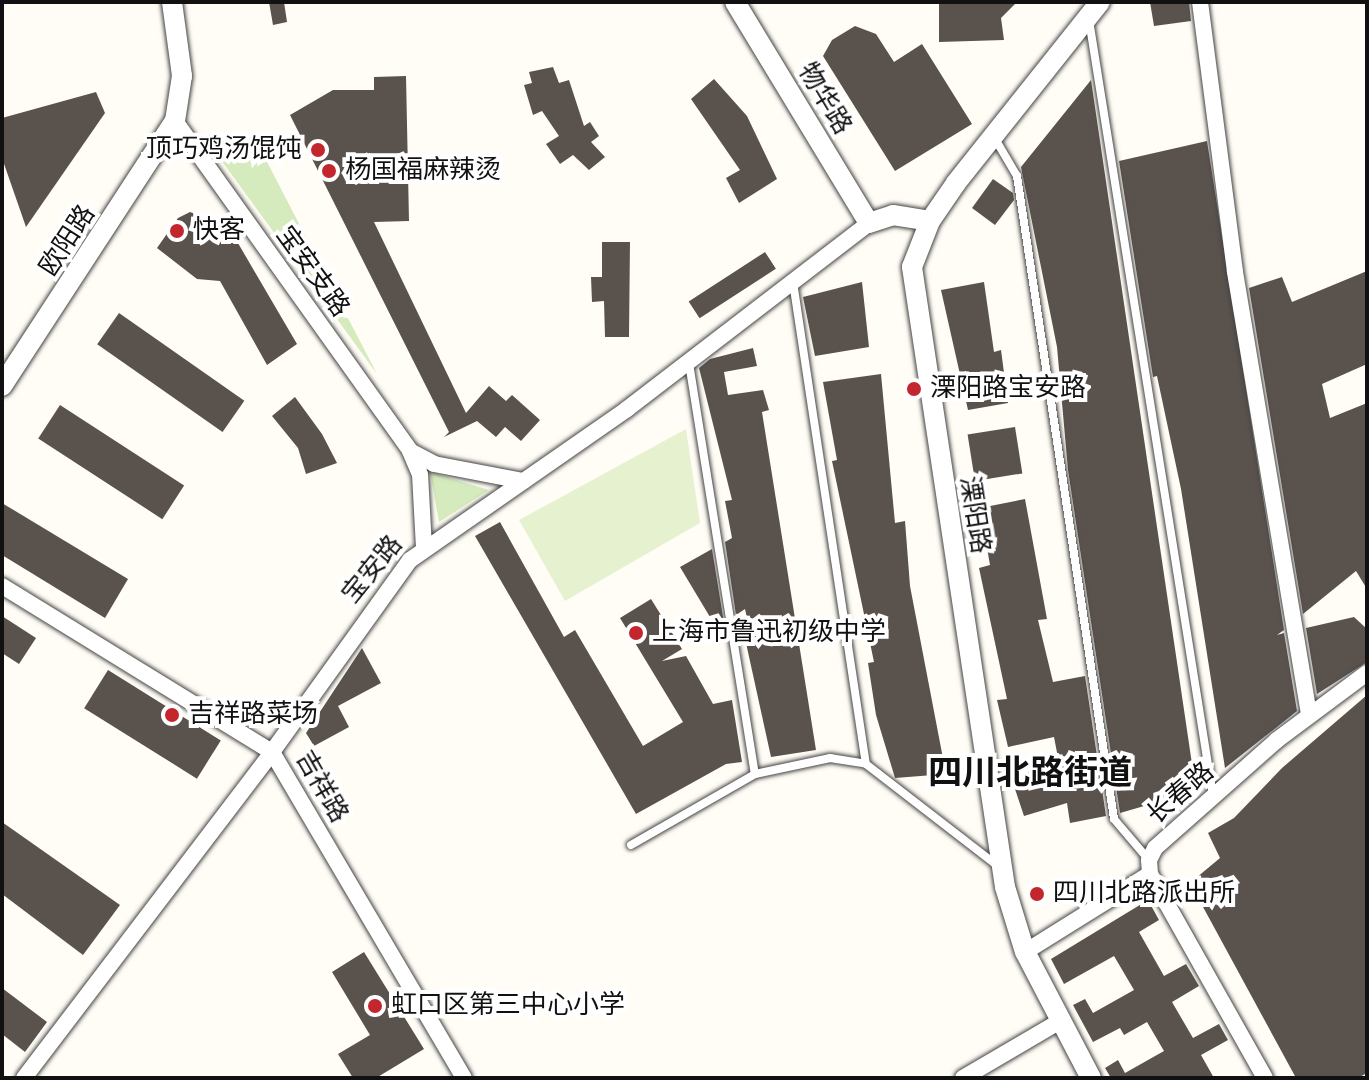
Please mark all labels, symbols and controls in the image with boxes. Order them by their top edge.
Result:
street label: 物华路 [791,58,857,140]
place label: 顶巧鸡汤馄饨 [146,134,302,166]
marker: 顶巧鸡汤馄饨 [309,141,327,159]
place label: 杨国福麻辣烫 [345,155,501,187]
marker: 杨国福麻辣烫 [320,162,338,180]
street label: 欧阳路 [34,200,102,282]
place label: 快客 [193,215,245,247]
street label: 宝安支路 [269,221,355,323]
marker: 快客 [168,222,186,240]
place label: 溧阳路宝安路 [930,373,1086,405]
marker: 溧阳路宝安路 [905,380,923,398]
street label: 溧阳路 [952,474,996,556]
street label: 宝安路 [336,530,410,610]
place label: 上海市鲁迅初级中学 [652,617,886,649]
marker: 上海市鲁迅初级中学 [627,624,645,642]
place label: 吉祥路菜场 [188,699,318,731]
marker: 吉祥路菜场 [163,706,181,724]
street label: 吉祥路 [288,745,354,829]
district label: 四川北路街道 [928,755,1132,795]
street label: 长春路 [1141,757,1221,831]
place label: 四川北路派出所 [1053,878,1235,910]
marker: 四川北路派出所 [1028,885,1046,903]
place label: 虹口区第三中心小学 [391,990,625,1022]
marker: 虹口区第三中心小学 [366,997,384,1015]

